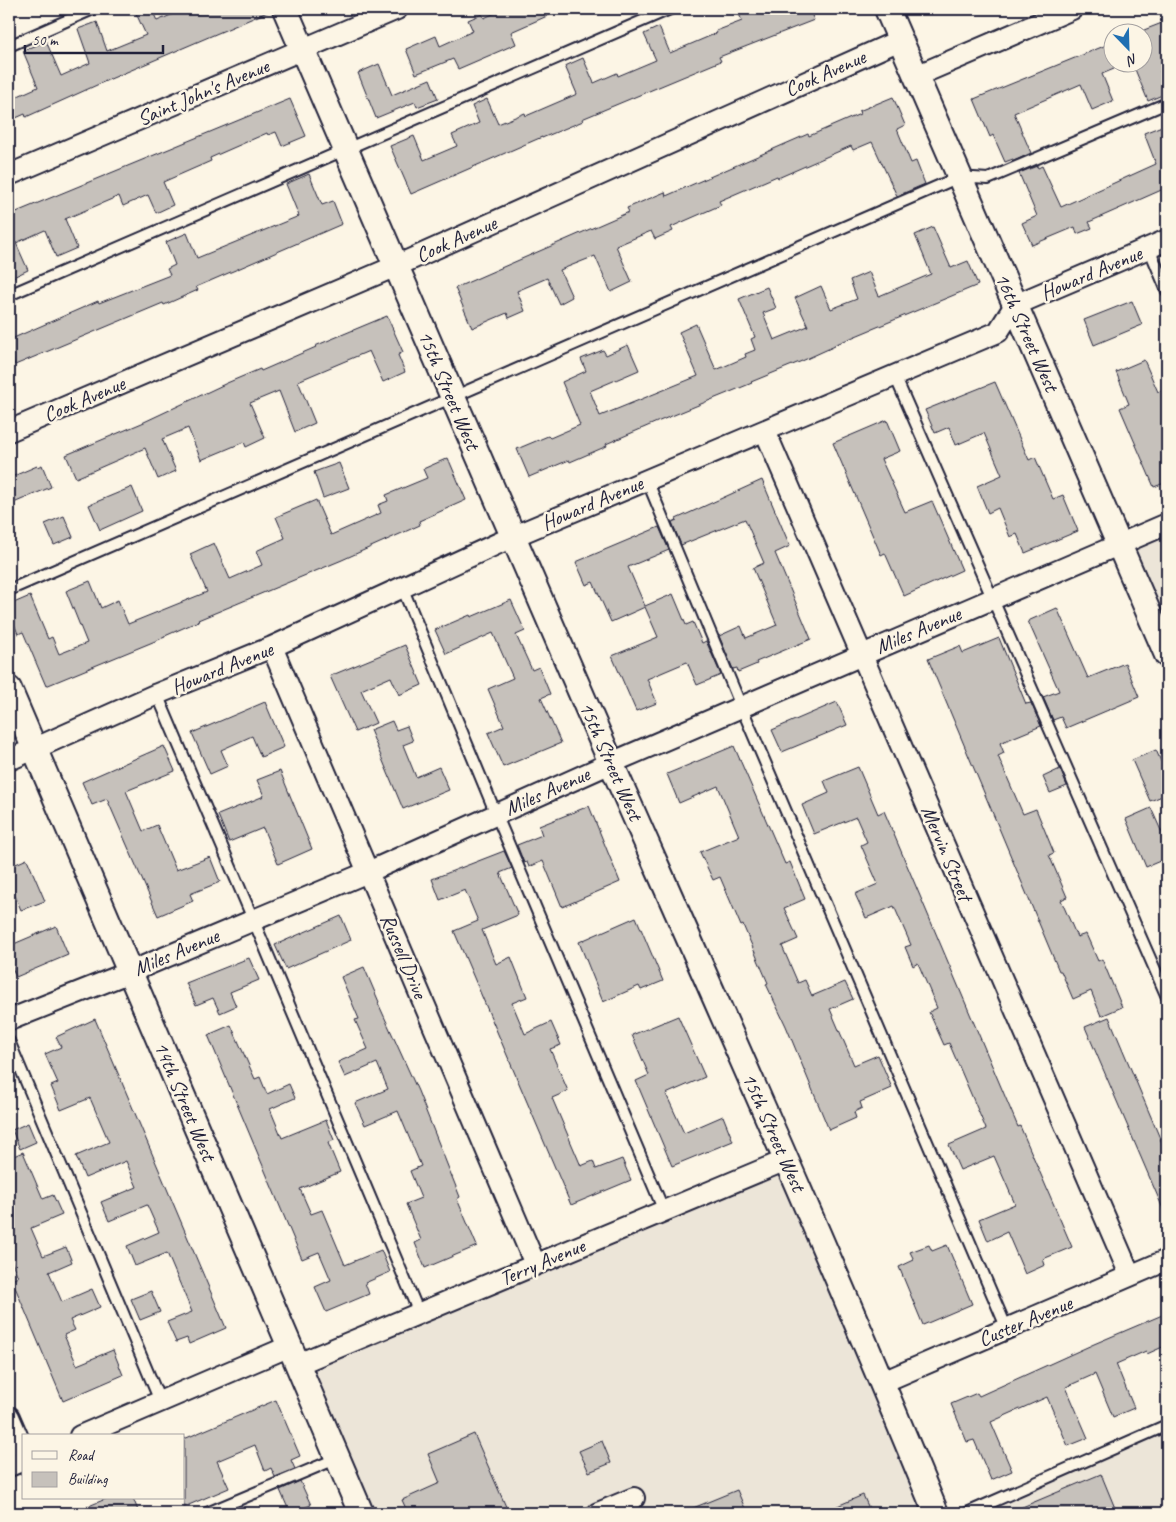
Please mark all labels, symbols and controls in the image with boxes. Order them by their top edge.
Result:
scale bar [25,22,162,54]
north arrow [1104,22,1154,72]
text: 50 m [32,31,59,50]
street label: Cook Avenue [780,43,871,102]
text: N [1123,50,1140,70]
street label: Saint John's Avenue [133,52,274,131]
street label: Cook Avenue [411,209,502,268]
street label: Howard Avenue [1036,240,1147,306]
street label: 16th Street West [989,269,1066,397]
street label: 15th Street West [412,326,487,455]
street label: Cook Avenue [39,370,130,428]
street label: Howard Avenue [537,470,648,536]
street label: Miles Avenue [871,600,966,660]
street label: Howard Avenue [167,635,278,700]
street label: 15th Street West [573,698,650,826]
street label: Miles Avenue [501,760,594,821]
street label: Mervin Street [915,802,980,907]
street label: Russell Drive [375,910,434,1004]
street label: Miles Avenue [129,922,224,982]
street label: 14th Street West [148,1037,223,1166]
street label: 15th Street West [736,1069,813,1197]
street label: Terry Avenue [495,1232,590,1292]
street label: Custer Avenue [974,1289,1077,1352]
legend [22,1434,185,1500]
text: Road [68,1446,95,1465]
text: Building [68,1470,108,1489]

